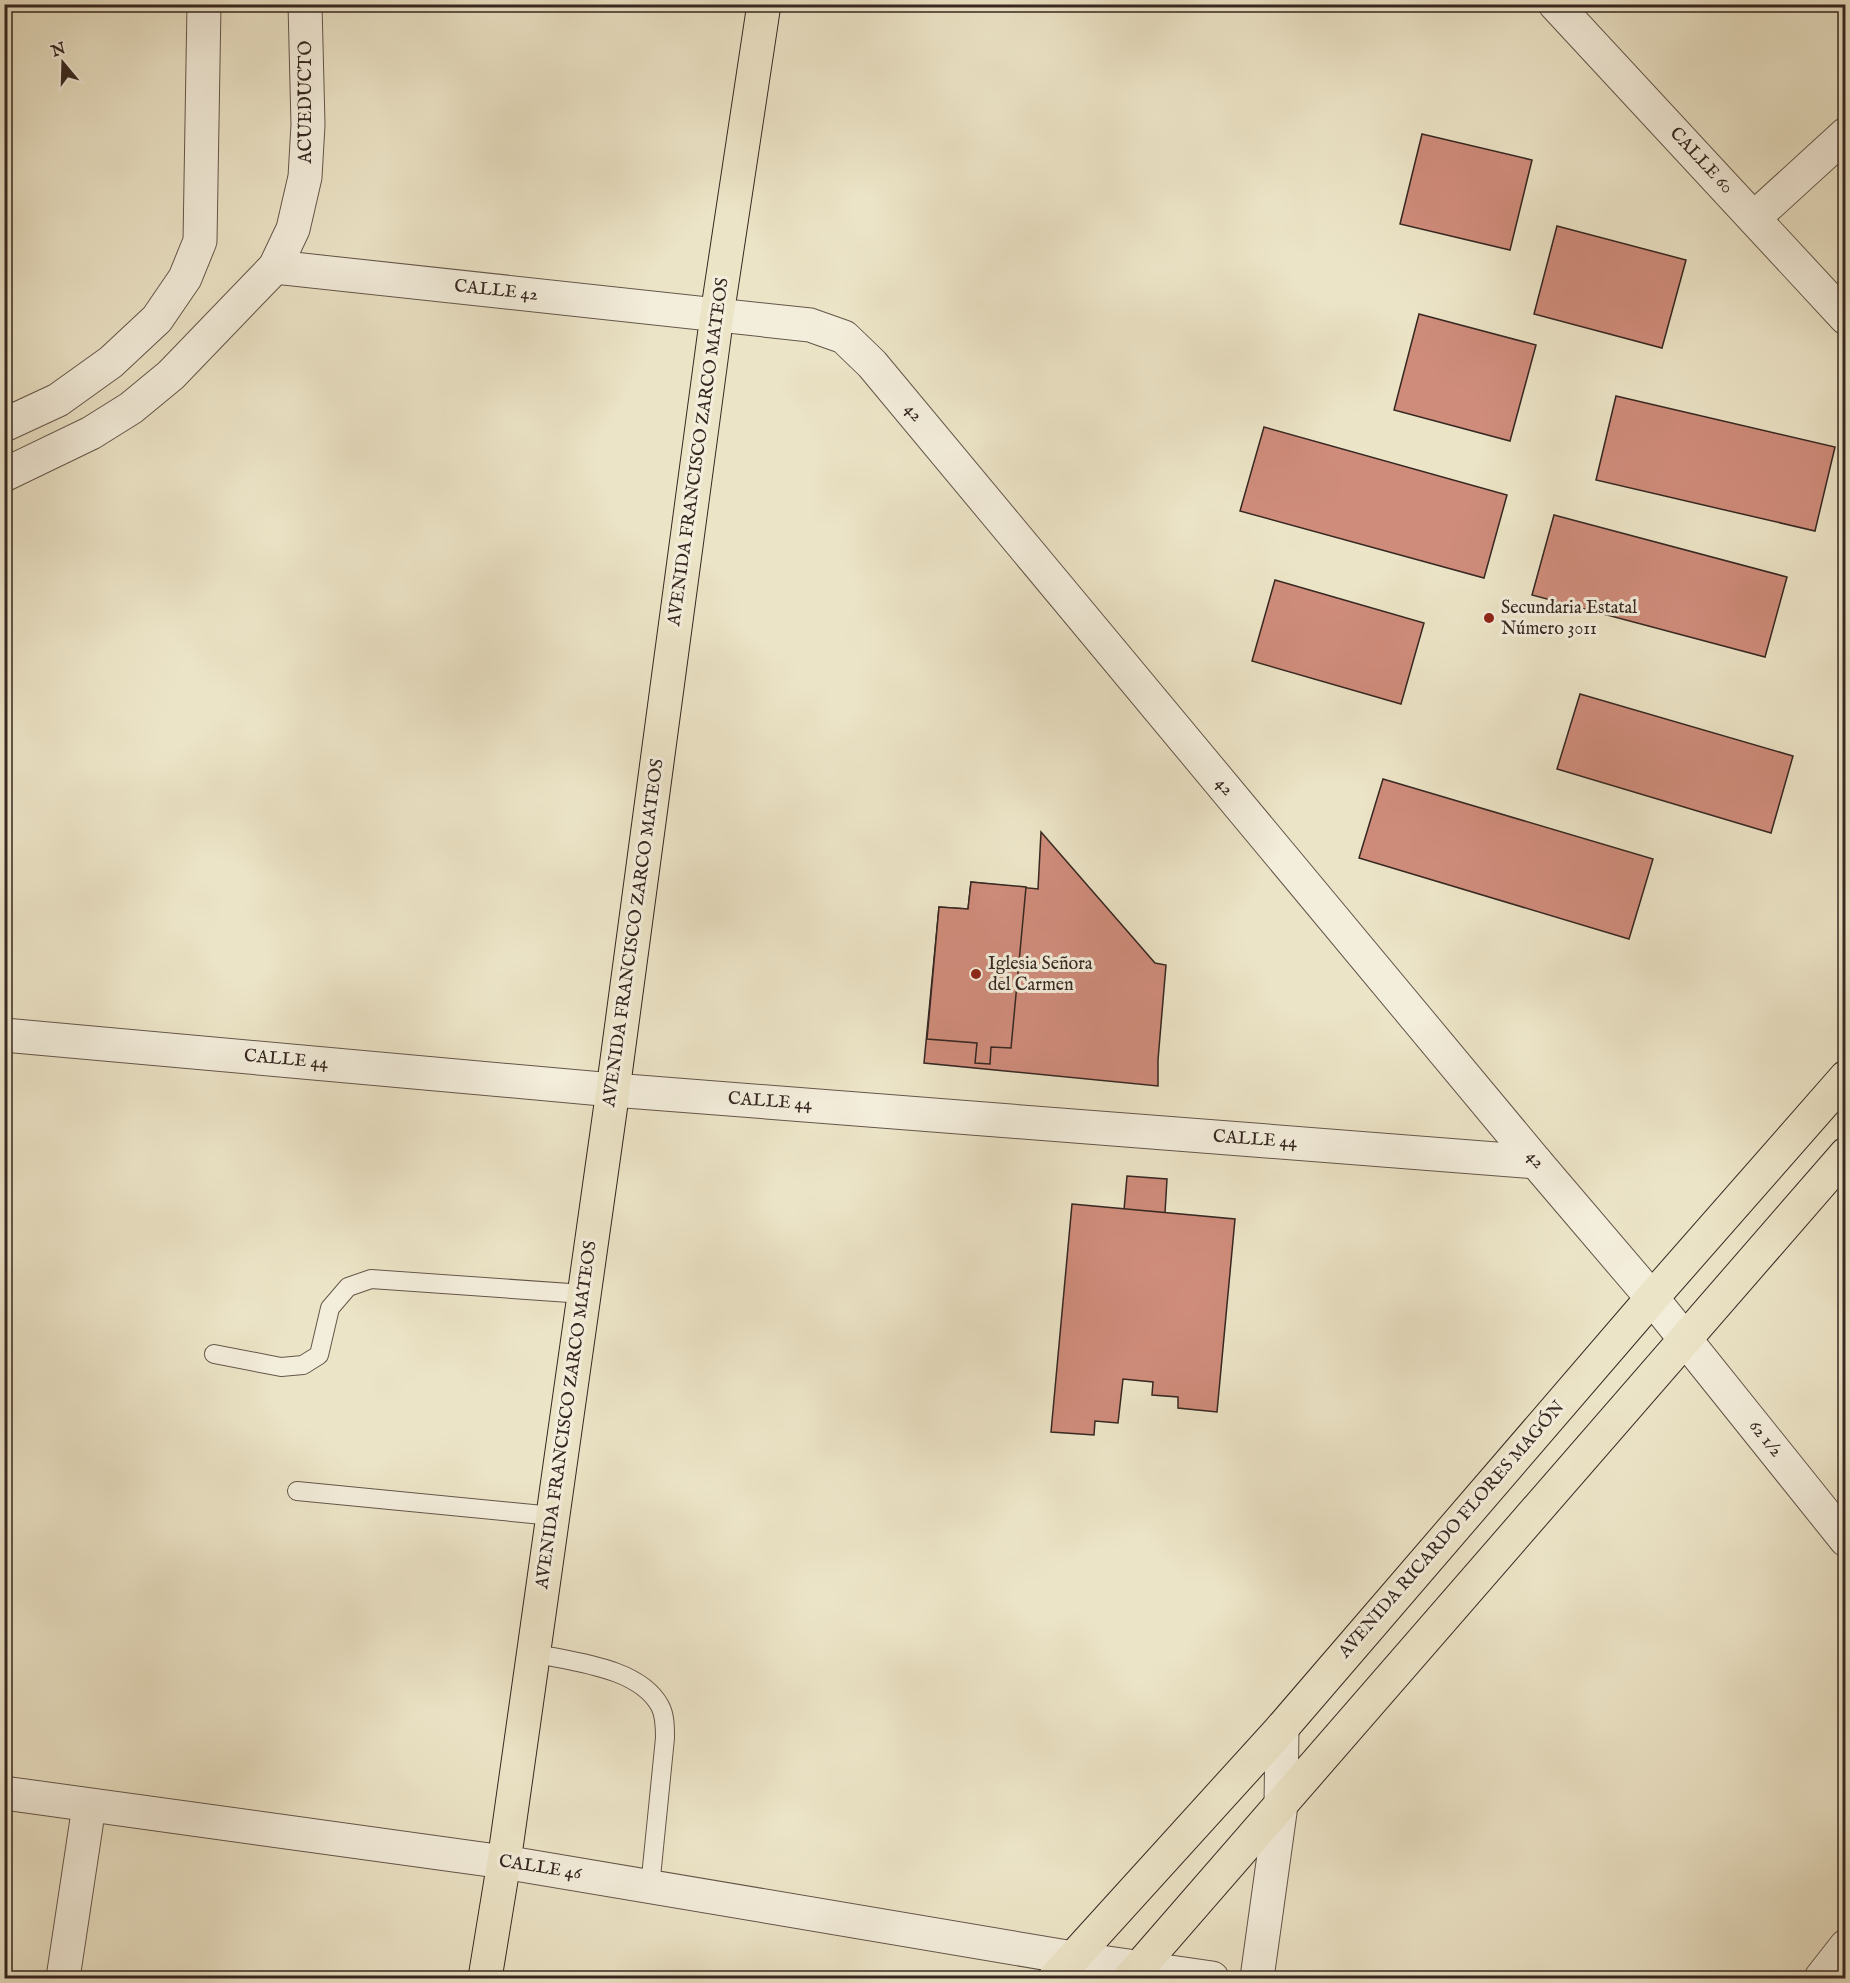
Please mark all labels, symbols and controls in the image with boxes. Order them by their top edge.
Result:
north arrow [33,33,93,93]
text: N [48,39,69,63]
street label: ACUEDUCTO [295,41,318,164]
street label: CALLE 60 [1664,123,1738,199]
street label: CALLE 42 [453,275,539,307]
street label: AVENIDA FRANCISCO ZARCO MATEOS [663,276,735,629]
street label: 42 [899,399,927,427]
place label: Secundaria Estatal Número 3011 [1501,597,1637,641]
marker: Secundaria Estatal Número 3011 [1482,611,1496,625]
street label: AVENIDA FRANCISCO ZARCO MATEOS [598,757,670,1110]
street label: 42 [1210,773,1238,801]
place label: Iglesia Señora del Carmen [988,953,1093,997]
marker: Iglesia Señora del Carmen [969,967,983,981]
street label: CALLE 44 [243,1045,329,1075]
street label: CALLE 44 [727,1088,813,1116]
street label: CALLE 44 [1212,1126,1298,1154]
street label: 42 [1521,1146,1549,1174]
street label: AVENIDA FRANCISCO ZARCO MATEOS [531,1239,603,1592]
street label: AVENIDA RICARDO FLORES MAGÓN [1332,1395,1570,1664]
street label: 62 1/2 [1743,1416,1787,1462]
street label: CALLE 46 [497,1850,583,1886]

